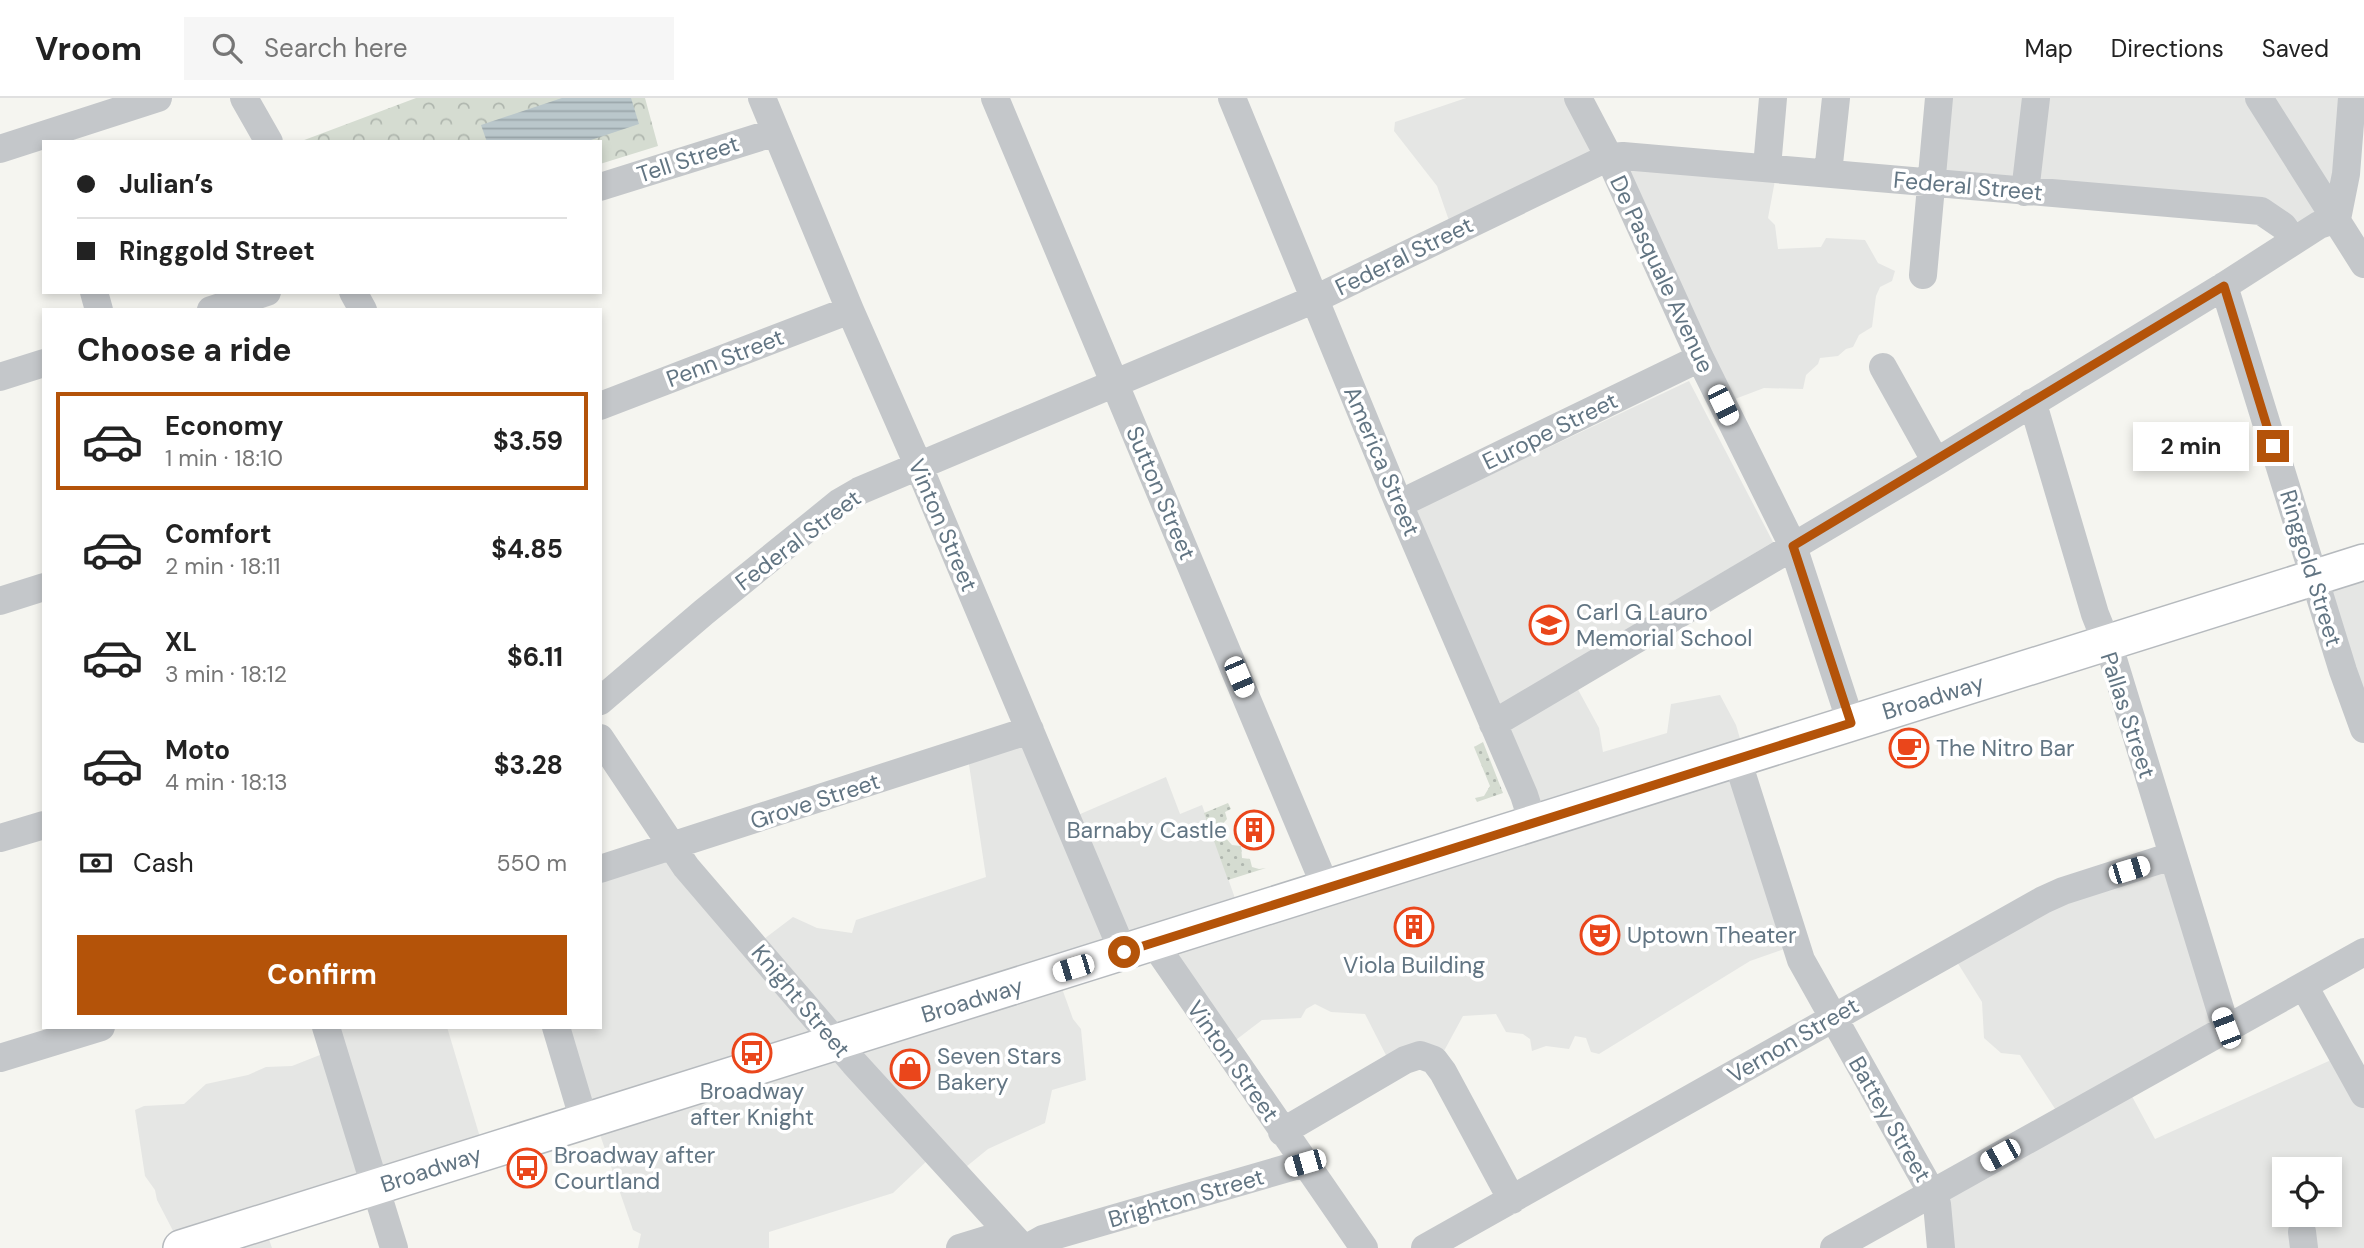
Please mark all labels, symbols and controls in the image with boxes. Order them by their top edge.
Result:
search box [184,17,674,80]
text: Vroom [35,27,142,70]
icon: search [208,29,246,67]
text: Search here [264,31,408,65]
text: Map [2025,33,2073,64]
text: Directions [2111,33,2224,64]
text: Saved [2262,33,2329,64]
street label: Tell Street [633,128,743,190]
street label: Federal Street [1892,165,2044,207]
text: Julian’s [119,167,214,201]
street label: De Pasquale Avenue [1603,170,1721,378]
street label: Federal Street [1330,210,1478,302]
text: Ringgold Street [119,234,315,268]
street label: Penn Street [662,322,788,394]
text: Choose a ride [77,329,292,371]
street label: America Street [1337,382,1427,540]
car [1705,382,1742,428]
street label: Europe Street [1478,385,1622,477]
text: Economy [165,409,283,443]
icon: car [81,410,144,473]
street label: Sutton Street [1119,422,1203,564]
callout: 2 min [2133,422,2248,470]
text: $3.59 [493,424,563,458]
route end [2257,430,2289,462]
text: 2 min [2161,431,2221,461]
text: 1 min · 18:10 [165,443,283,473]
street label: Vinton Street [902,454,984,596]
street label: Federal Street [729,483,867,597]
street label: Ringgold Street [2273,486,2349,650]
text: Comfort [165,517,271,551]
icon: car [81,518,144,581]
text: $4.85 [491,532,563,566]
text: 2 min · 18:11 [165,551,281,581]
place label: Carl G Lauro Memorial School [1576,597,1752,653]
school or university icon: Carl G Lauro Memorial School [1528,604,1570,646]
text: XL [165,625,197,659]
icon: car [81,626,144,689]
text: $6.11 [507,640,563,674]
street label: Pallas Street [2094,648,2162,782]
car [1222,654,1257,700]
text: 3 min · 18:12 [165,659,287,689]
street label: Broadway [1879,667,1988,727]
cafe icon: The Nitro Bar [1888,727,1930,769]
text: Moto [165,733,230,767]
place label: The Nitro Bar [1936,733,2074,763]
icon: car [81,734,144,797]
text: $3.28 [494,748,563,782]
street label: Grove Street [746,766,884,836]
text: 4 min · 18:13 [165,767,288,797]
building icon: Barnaby Castle [1233,809,1275,851]
place label: Barnaby Castle [1067,815,1227,845]
icon: cash [77,844,115,882]
text: Cash [133,846,194,880]
text: 550 m [497,848,567,878]
car [2106,854,2153,886]
building icon: Viola Building [1393,906,1435,948]
theatre icon: Uptown Theater [1579,914,1621,956]
place label: Uptown Theater [1627,920,1796,950]
button: Confirm [77,935,567,1015]
route start [1108,936,1140,968]
street label: Knight Street [745,938,857,1064]
place label: Viola Building [1343,950,1485,980]
car [1050,952,1097,984]
street label: Broadway [918,970,1027,1030]
street label: Vernon Street [1722,990,1864,1090]
street label: Vinton Street [1180,995,1286,1127]
car [2209,1005,2244,1051]
bus stop icon: Broadway after Knight [731,1032,773,1074]
place label: Seven Stars Bakery [937,1041,1062,1097]
shop icon: Seven Stars Bakery [889,1048,931,1090]
street label: Battey Street [1842,1051,1938,1187]
place label: Broadway after Knight [690,1076,814,1132]
car [1977,1136,2024,1174]
street label: Broadway [377,1139,486,1199]
place label: Broadway after Courtland [554,1140,715,1196]
bus stop icon: Broadway after Courtland [506,1147,548,1189]
car [1282,1147,1329,1179]
map controls [2272,1157,2342,1227]
button: locate [2272,1157,2342,1227]
street label: Brighton Street [1105,1161,1267,1235]

